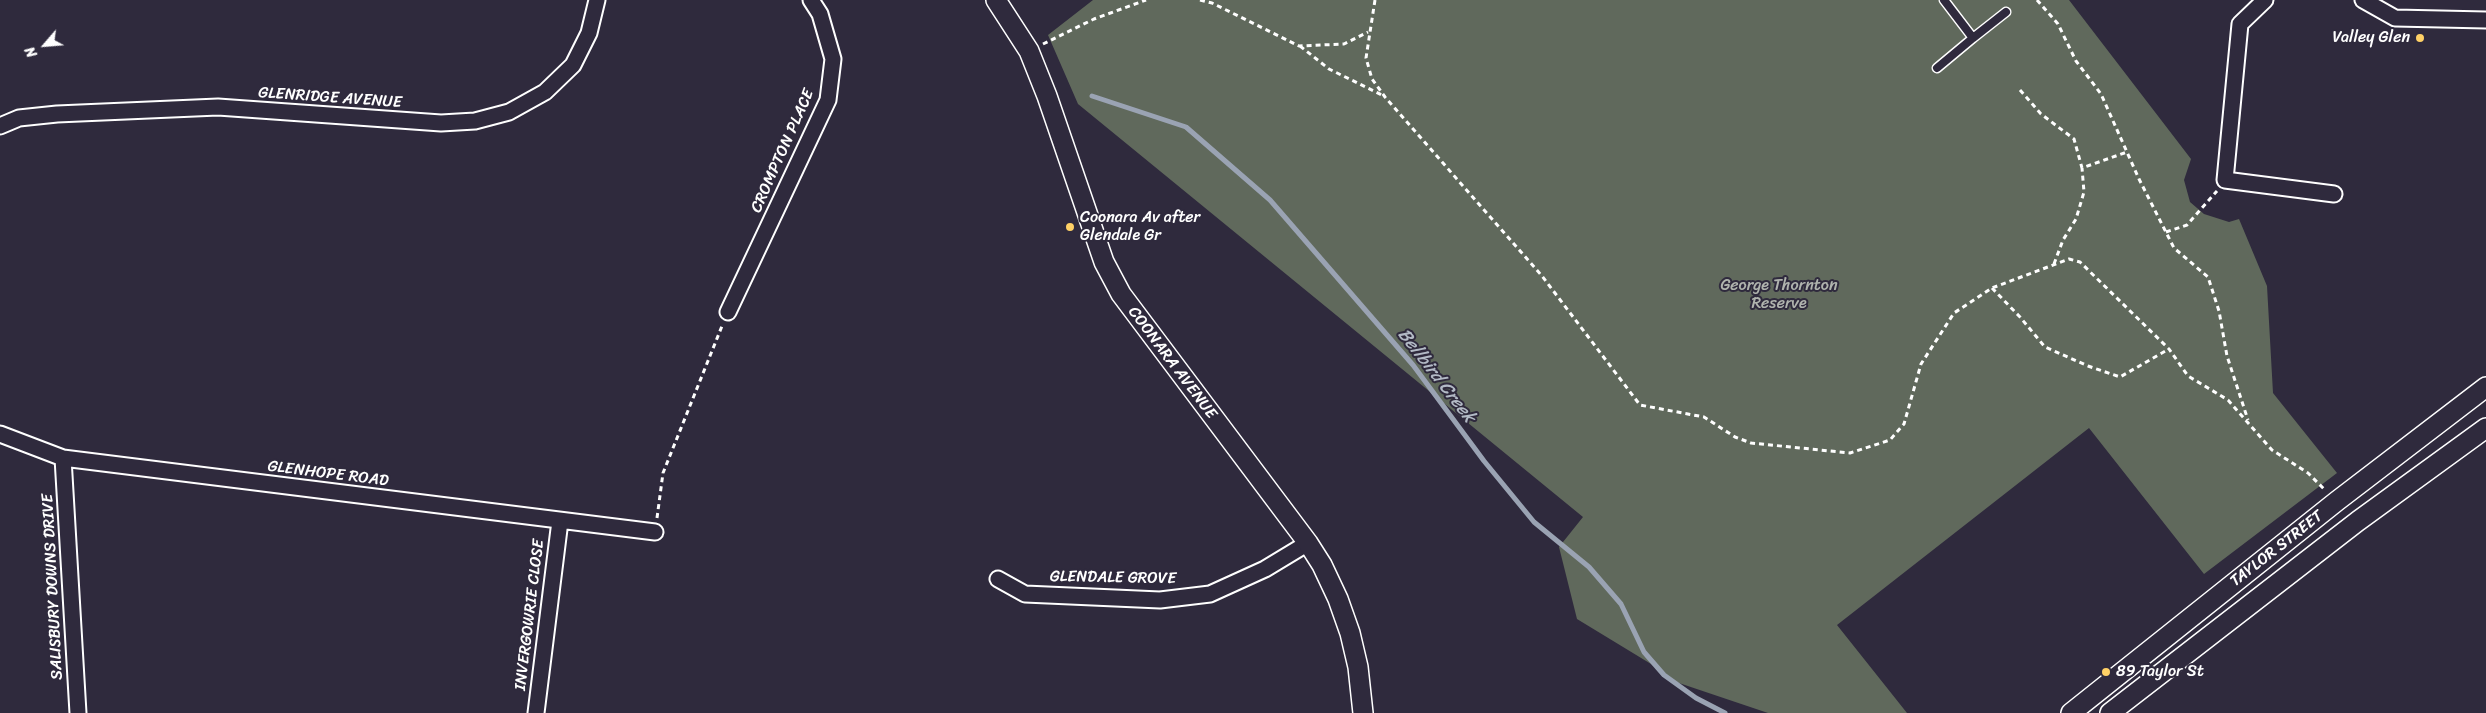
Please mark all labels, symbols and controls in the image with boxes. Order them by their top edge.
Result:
north arrow [20,20,70,70]
place label: Valley Glen [2333,28,2410,48]
marker: Valley Glen [2414,32,2426,44]
text: N [18,42,45,62]
street label: GLENRIDGE AVENUE [258,83,402,113]
street label: CROMPTON PLACE [747,86,819,216]
place label: Coonara Av after Glendale Gr [1080,208,1200,246]
marker: Coonara Av after Glendale Gr [1064,221,1076,233]
park label: George Thornton Reserve [1720,276,1838,314]
street label: COONARA AVENUE [1123,303,1221,423]
water label: Bellbird Creek [1392,325,1480,427]
street label: GLENHOPE ROAD [266,457,390,491]
street label: SALISBURY DOWNS DRIVE [39,493,67,681]
street label: TAYLOR STREET [2227,507,2327,591]
street label: INVERGOWRIE CLOSE [511,538,549,692]
street label: GLENDALE GROVE [1050,567,1176,589]
place label: 89 Taylor St [2116,662,2204,682]
marker: 89 Taylor St [2100,666,2112,678]

